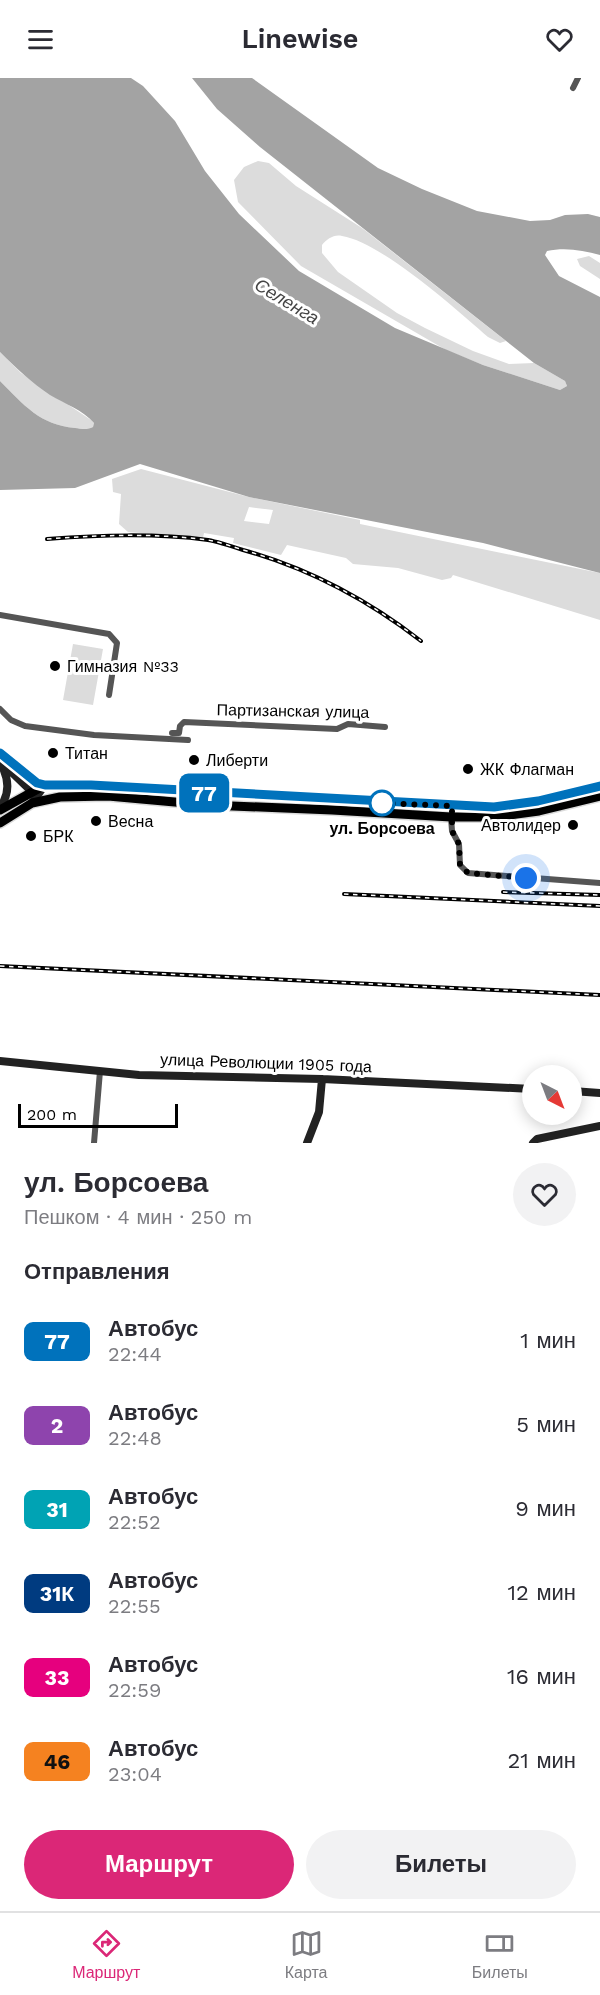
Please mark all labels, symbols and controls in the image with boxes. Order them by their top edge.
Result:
icon: menu [24,23,57,56]
text: Linewise [241,23,359,55]
icon: heart [543,23,576,56]
water label: Селенга [251,274,323,328]
place label: Гимназия №33 [67,657,179,676]
marker: Гимназия №33 [48,659,62,673]
street label: Партизанская улица [217,700,370,722]
place label: Титан [65,744,108,763]
marker: Титан [46,746,60,760]
place label: Либерти [206,751,268,770]
marker: Либерти [187,753,201,767]
place label: ЖК Флагман [480,760,574,779]
marker: ЖК Флагман [461,762,475,776]
line badge: 77 [177,774,231,812]
text: 77 [191,781,217,806]
marker: ул. Борсоева [369,790,395,816]
place label: Весна [108,812,153,831]
marker: Весна [89,814,103,828]
place label: Автолидер [481,816,561,835]
marker: Автолидер [566,818,580,832]
place label: ул. Борсоева [329,819,435,838]
place label: БРК [43,827,74,846]
marker: БРК [24,829,38,843]
your location [511,863,541,893]
street label: улица Революции 1905 года [160,1050,372,1076]
north arrow [522,1065,582,1125]
map controls [522,1065,582,1125]
scale bar [18,1101,178,1128]
text: 200 m [27,1105,77,1124]
button: heart [513,1163,576,1226]
text: ул. Борсоева [24,1166,208,1199]
text: Пешком · 4 мин · 250 m [24,1205,252,1229]
text: Отправления [24,1259,170,1284]
text: Автобус [108,1316,198,1341]
text: 1 мин [520,1328,576,1353]
text: 77 [44,1329,70,1354]
text: 22:44 [108,1342,162,1366]
text: Автобус [108,1400,198,1425]
text: 5 мин [516,1412,576,1437]
text: 2 [51,1413,63,1438]
text: 22:48 [108,1426,162,1450]
text: Автобус [108,1484,198,1509]
text: 9 мин [515,1496,576,1521]
text: 31 [46,1497,68,1522]
text: 22:52 [108,1510,161,1534]
text: Автобус [108,1568,198,1593]
text: 12 мин [508,1580,576,1605]
text: 31К [40,1581,74,1606]
text: 22:55 [108,1594,161,1618]
text: Автобус [108,1652,198,1677]
text: 16 мин [507,1664,576,1689]
text: 33 [45,1665,69,1690]
text: 22:59 [108,1678,161,1702]
text: Автобус [108,1736,198,1761]
text: 21 мин [508,1748,576,1773]
text: 46 [44,1749,70,1774]
text: 23:04 [108,1762,162,1786]
button: Маршрут [24,1830,294,1899]
button: Билеты [306,1830,576,1899]
tab: Маршрут [72,1927,140,1982]
tab: Карта [285,1927,328,1982]
tab: Билеты [472,1927,528,1982]

